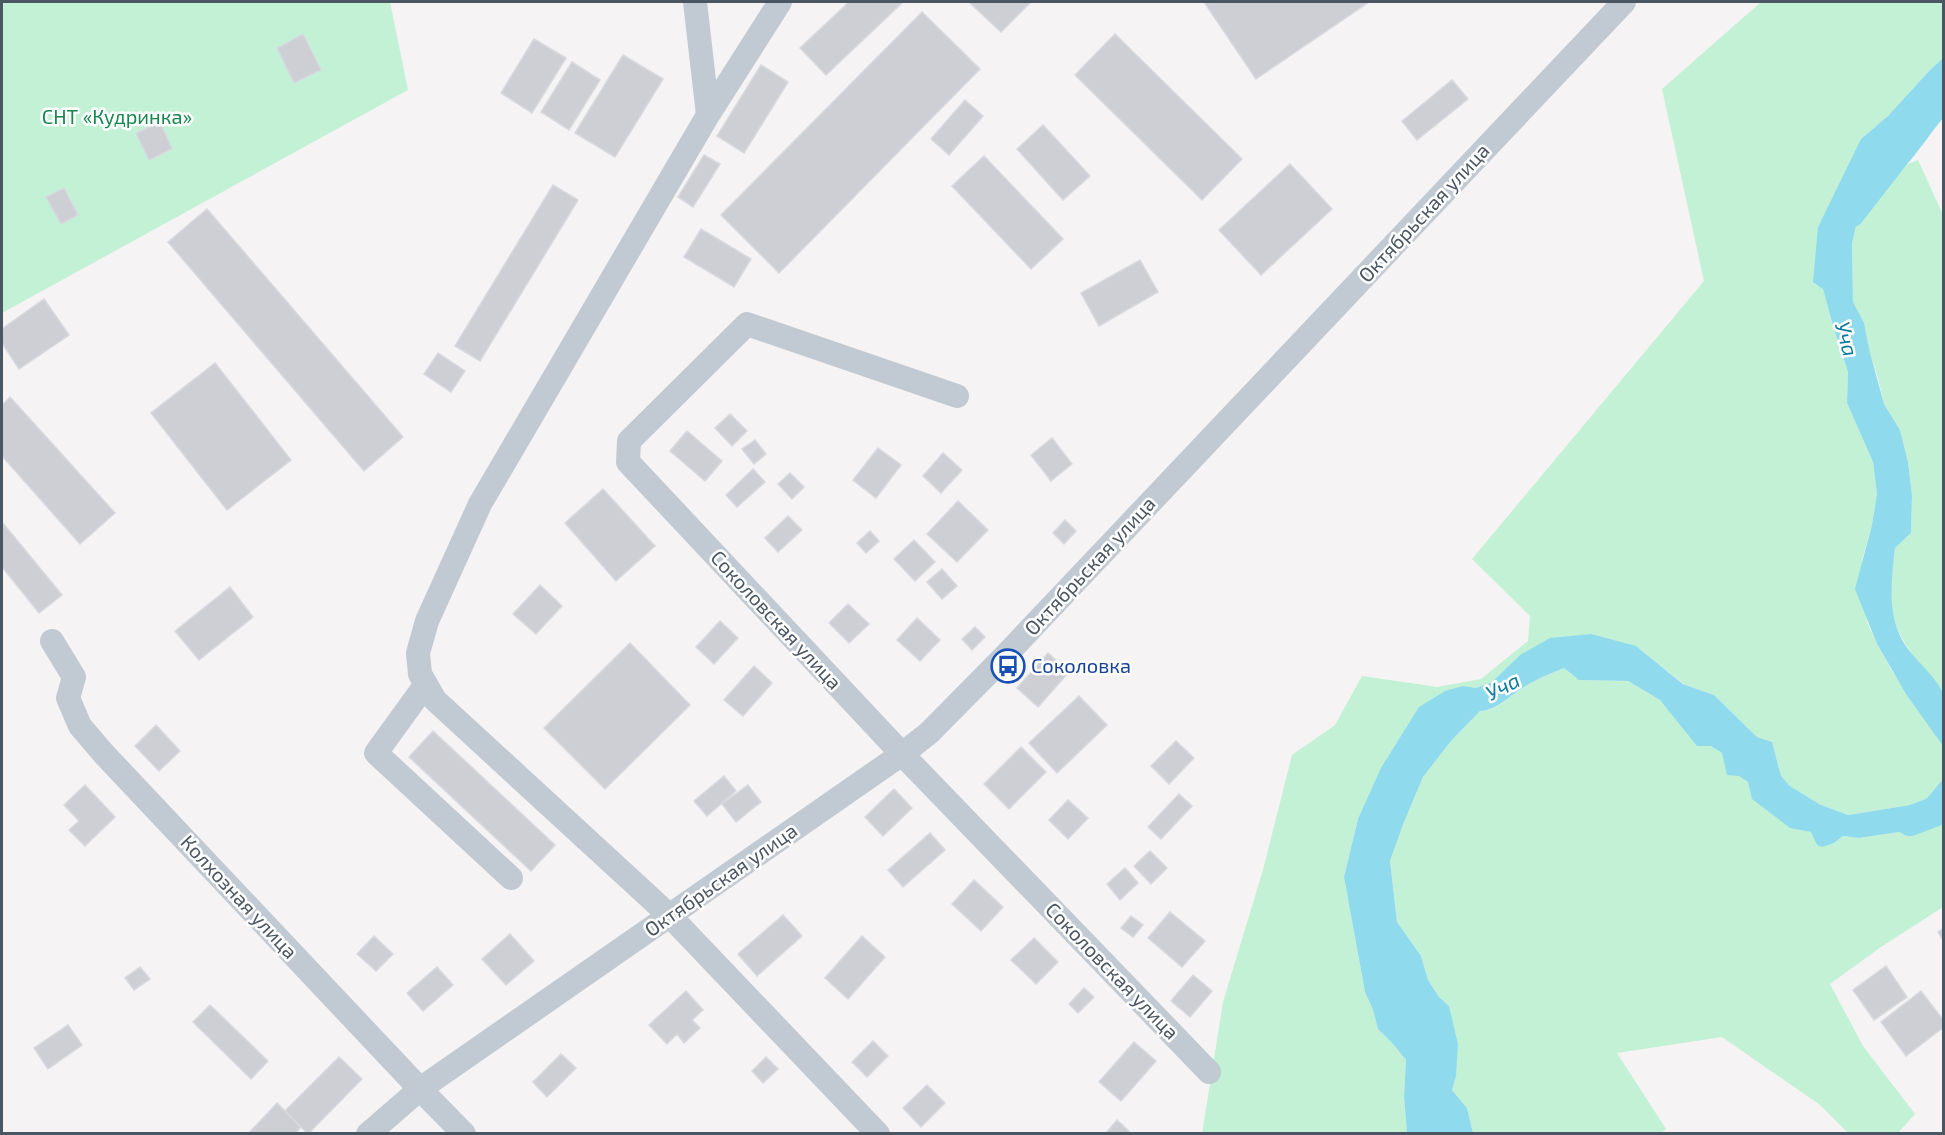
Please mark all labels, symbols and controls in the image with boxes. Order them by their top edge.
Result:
park label: СНТ «Кудринка» [42,104,192,129]
street label: Октябрьская улица [1353,138,1494,287]
water label: Уча [1831,318,1864,359]
street label: Октябрьская улица [1019,491,1160,640]
street label: Соколовская улица [705,545,847,694]
bus stop icon: Соколовка [990,648,1026,684]
place label: Соколовка [1031,653,1131,677]
water label: Уча [1481,667,1524,705]
street label: Октябрьская улица [639,817,802,942]
street label: Колхозная улица [176,830,303,964]
street label: Соколовская улица [1040,897,1184,1044]

